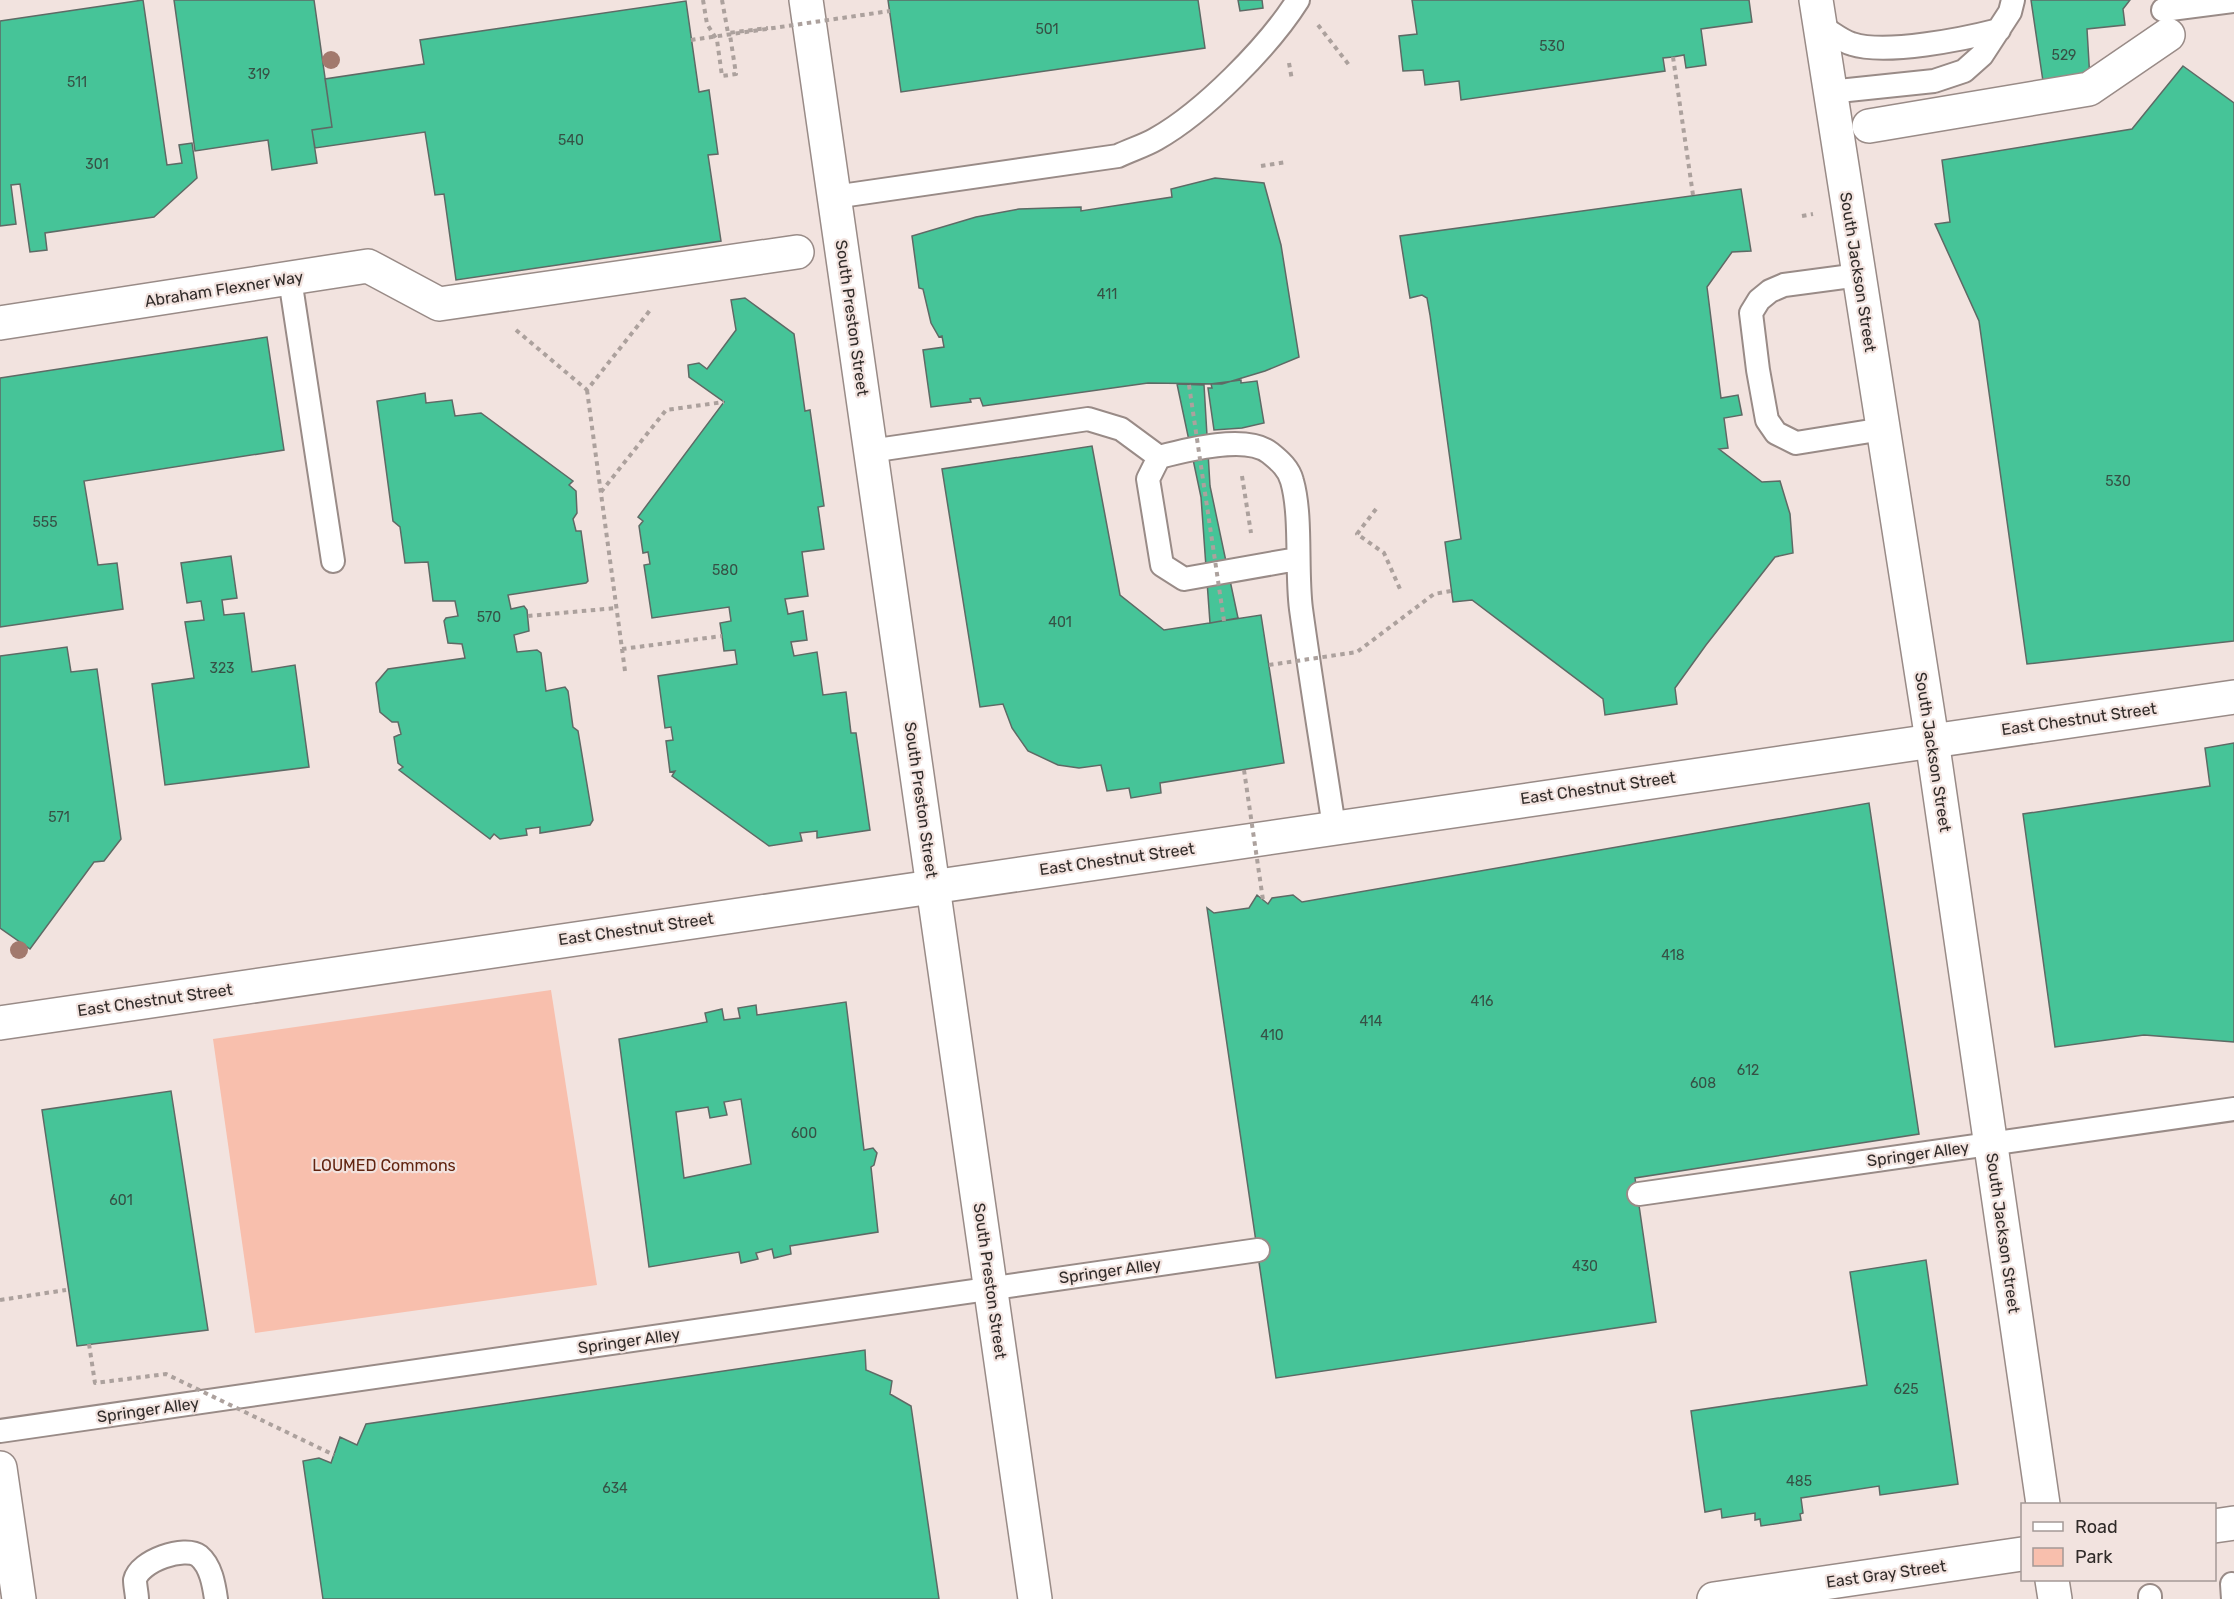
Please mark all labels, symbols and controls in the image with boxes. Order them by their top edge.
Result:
house number: 501 [1035,21,1059,38]
house number: 530 [1539,38,1565,55]
house number: 529 [2052,47,2076,64]
house number: 319 [248,66,270,83]
house number: 511 [67,74,87,91]
house number: 540 [558,132,584,149]
house number: 301 [85,156,109,173]
street label: South Jackson Street [1836,191,1880,353]
street label: South Preston Street [832,239,872,397]
street label: Abraham Flexner Way [143,267,305,311]
house number: 411 [1097,286,1117,303]
house number: 530 [2105,473,2131,490]
house number: 555 [33,514,57,531]
house number: 580 [712,562,738,579]
house number: 570 [477,609,501,626]
house number: 401 [1048,614,1072,631]
house number: 323 [209,660,235,677]
street label: South Jackson Street [1911,671,1955,833]
street label: East Chestnut Street [2000,699,2158,739]
street label: South Preston Street [901,721,941,879]
street label: East Chestnut Street [1519,768,1677,808]
house number: 571 [48,809,70,826]
street label: East Chestnut Street [1038,839,1196,879]
street label: East Chestnut Street [557,909,715,949]
house number: 418 [1661,947,1685,964]
street label: East Chestnut Street [76,980,234,1020]
house number: 416 [1471,993,1493,1010]
house number: 414 [1359,1013,1383,1030]
house number: 410 [1260,1027,1284,1044]
house number: 612 [1737,1062,1759,1079]
house number: 608 [1690,1075,1716,1092]
house number: 600 [791,1125,817,1142]
street label: Springer Alley [1866,1137,1970,1171]
street label: South Jackson Street [1982,1152,2024,1314]
park label: LOUMED Commons [312,1156,456,1175]
house number: 601 [109,1192,133,1209]
street label: South Preston Street [970,1202,1010,1360]
street label: Springer Alley [1058,1254,1162,1288]
house number: 430 [1572,1258,1598,1275]
street label: Springer Alley [577,1324,681,1358]
house number: 625 [1894,1381,1918,1398]
street label: Springer Alley [96,1393,200,1427]
house number: 485 [1786,1473,1812,1490]
house number: 634 [602,1480,628,1497]
legend [2021,1503,2216,1581]
text: Road [2075,1516,2118,1538]
text: Park [2075,1546,2113,1568]
street label: East Gray Street [1825,1556,1947,1592]

